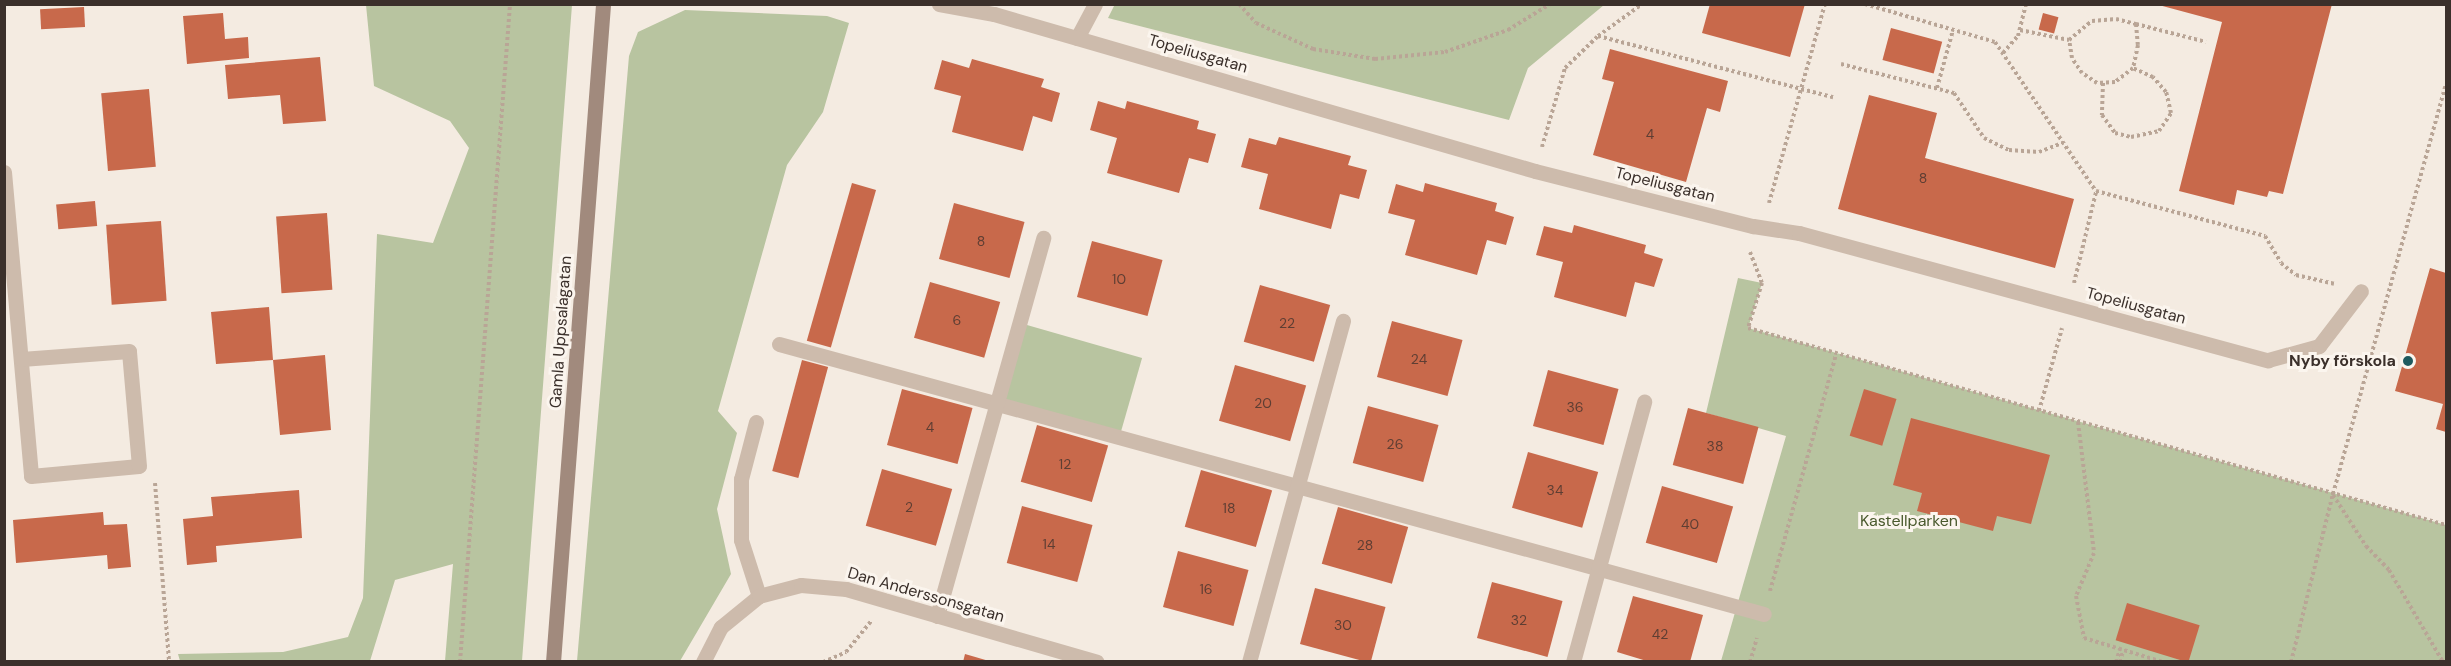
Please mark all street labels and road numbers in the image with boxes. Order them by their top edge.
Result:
street label: Topeliusgatan [1146,31,1250,77]
street label: Topeliusgatan [1613,163,1717,207]
street label: Gamla Uppsalagatan [546,255,576,409]
street label: Topeliusgatan [2084,283,2188,329]
street label: Dan Anderssonsgatan [845,563,1007,627]

